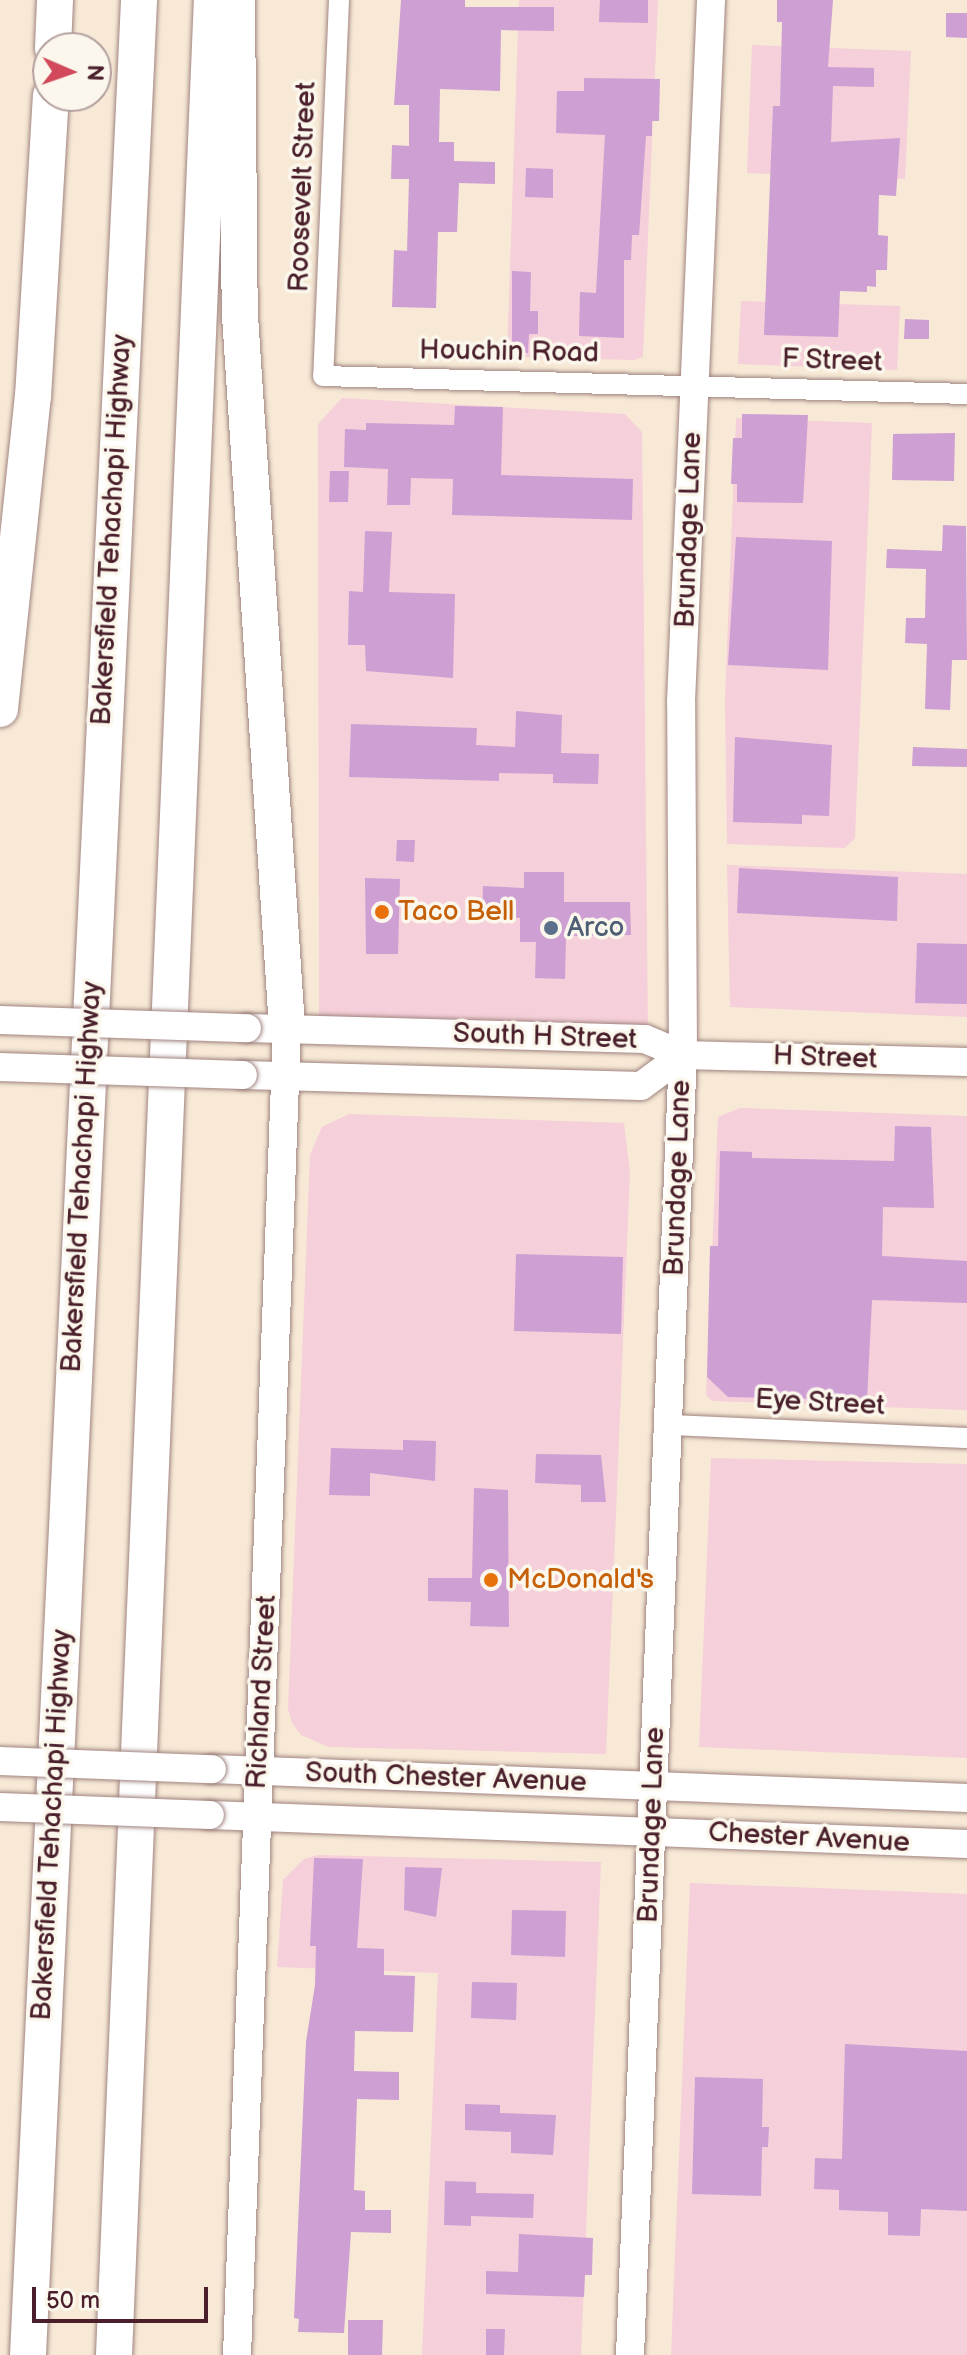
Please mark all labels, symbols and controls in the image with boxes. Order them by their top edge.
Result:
north arrow [32,32,112,112]
text: N [81,64,108,82]
street label: Roosevelt Street [283,81,323,293]
street label: Bakersfield Tehachapi Highway [85,333,139,727]
street label: Houchin Road [419,334,599,370]
street label: F Street [781,342,883,380]
street label: Brundage Lane [669,431,709,629]
place label: Taco Bell [398,895,514,929]
marker: Taco Bell [373,903,391,921]
place label: Arco [567,911,624,945]
marker: Arco [542,919,560,937]
street label: Bakersfield Tehachapi Highway [55,980,109,1374]
street label: South H Street [452,1017,638,1057]
street label: H Street [772,1039,878,1077]
street label: Brundage Lane [658,1079,698,1277]
street label: Eye Street [754,1383,886,1423]
place label: McDonald's [507,1563,654,1597]
marker: McDonald's [482,1571,500,1589]
street label: Richland Street [240,1594,284,1790]
street label: Bakersfield Tehachapi Highway [25,1628,79,2022]
street label: Brundage Lane [632,1726,672,1924]
street label: South Chester Avenue [305,1756,587,1800]
street label: Chester Avenue [707,1816,911,1860]
scale bar [36,2271,212,2321]
text: 50 m [46,2286,100,2315]

